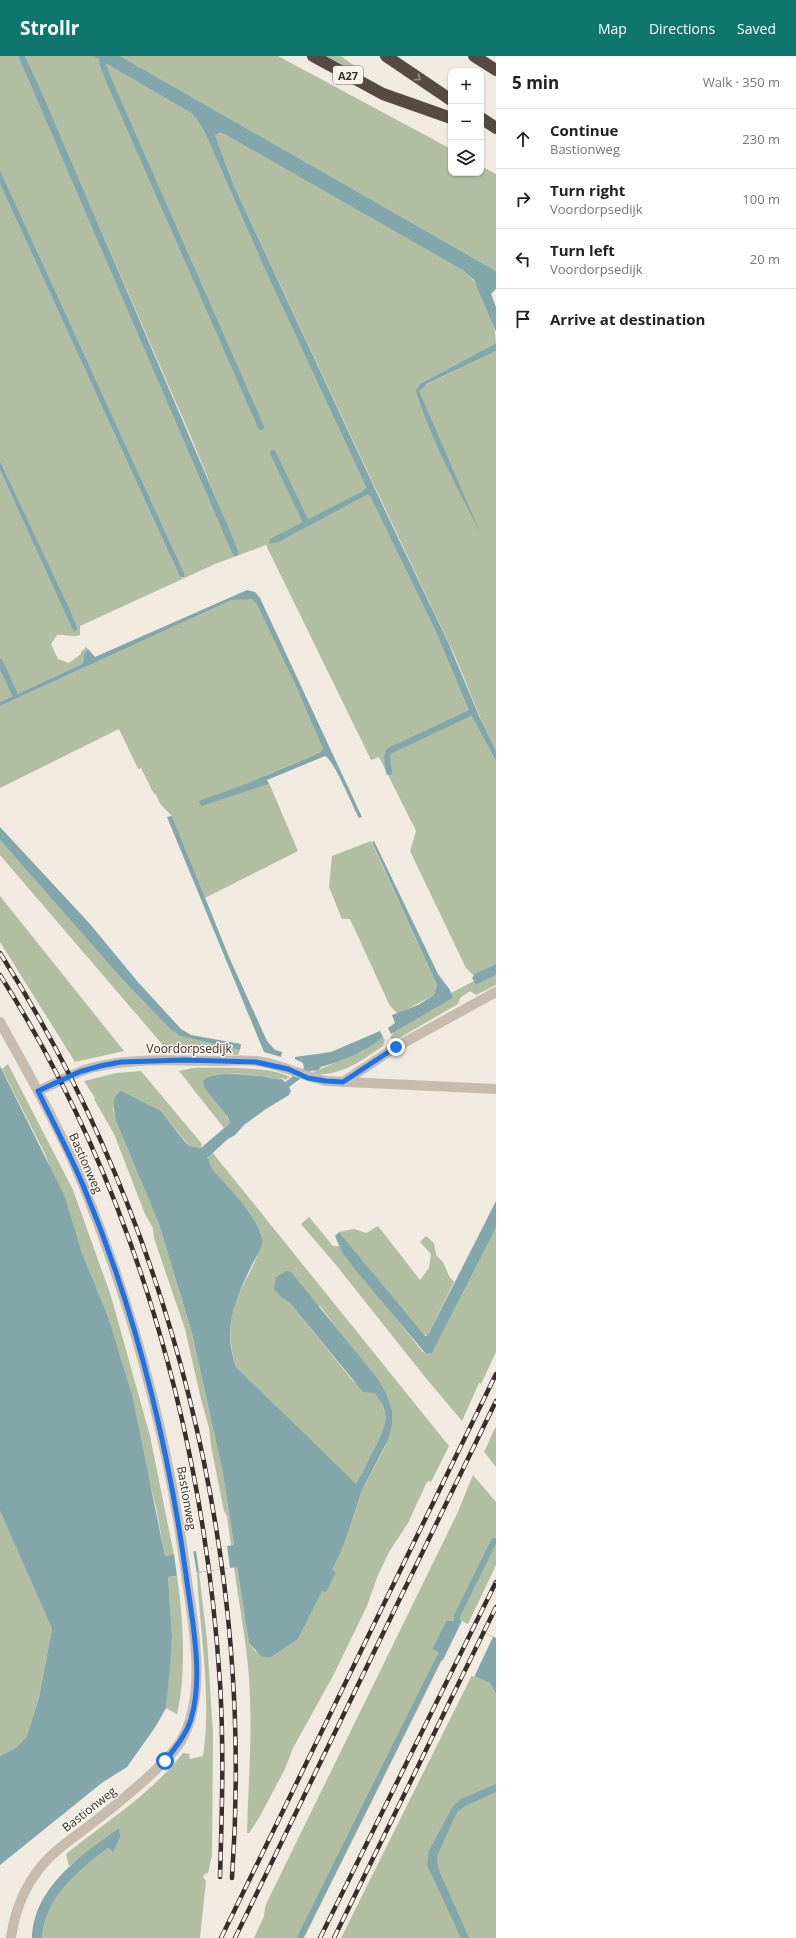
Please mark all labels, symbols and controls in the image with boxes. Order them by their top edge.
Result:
text: Strollr [20,15,79,41]
text: Map [598,19,627,38]
text: Directions [649,19,715,38]
text: Saved [737,19,776,38]
road number: A27 [333,66,363,84]
map controls [448,68,484,176]
button: + [448,68,484,104]
text: 5 min [512,71,559,94]
one-way arrow [414,73,421,81]
text: Walk · 350 m [703,73,780,91]
button: − [448,104,484,140]
text: Continue [550,120,618,140]
icon: ahead [512,128,534,150]
text: 230 m [742,130,780,148]
button: layers [448,140,484,176]
text: Bastionweg [550,140,620,158]
text: Turn right [550,180,625,200]
icon: right [512,188,534,210]
text: 100 m [742,190,780,208]
text: Voordorpsedijk [550,200,643,218]
text: Turn left [550,240,615,260]
icon: left [512,248,534,270]
text: 20 m [750,250,780,268]
text: Voordorpsedijk [550,260,643,278]
icon: arrive [512,308,534,330]
text: Arrive at destination [550,309,705,329]
route end [387,1038,405,1056]
street label: Voordorpsedijk [146,1040,232,1057]
street label: Bastionweg [65,1130,107,1196]
street label: Bastionweg [173,1465,201,1532]
route start [156,1752,174,1770]
street label: Bastionweg [58,1782,120,1836]

